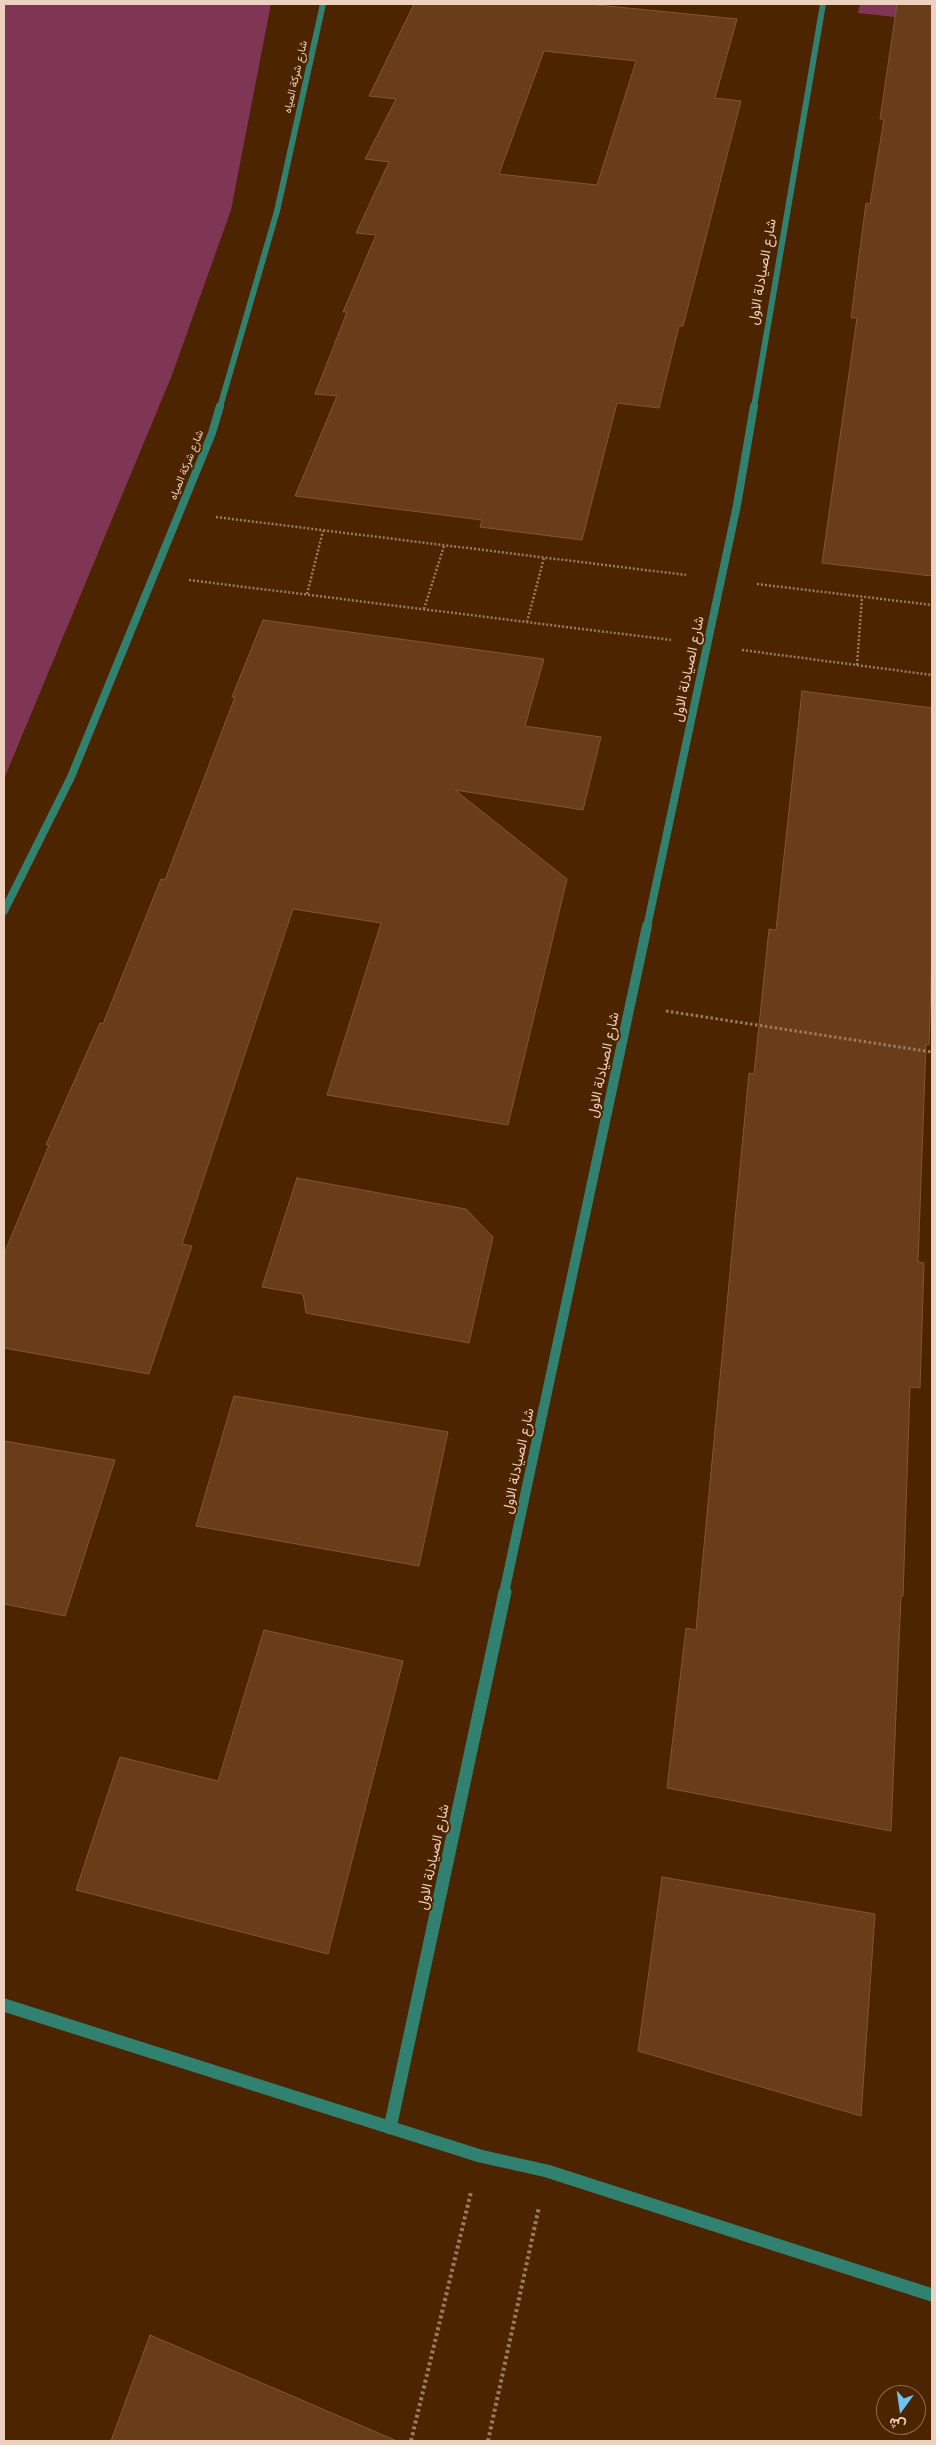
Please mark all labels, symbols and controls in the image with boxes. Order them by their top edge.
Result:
street label: شارع شركة المياه [281,39,311,115]
street label: شارع الصيادلة الاول [745,218,781,326]
street label: شارع شركة المياه [167,428,207,502]
street label: شارع الصيادلة الاول [670,615,708,723]
street label: شارع الصيادلة الاول [585,1011,623,1119]
street label: شارع الصيادلة الاول [500,1407,538,1515]
street label: شارع الصيادلة الاول [415,1803,453,1911]
north arrow [876,2385,926,2435]
text: ش [888,2415,907,2433]

